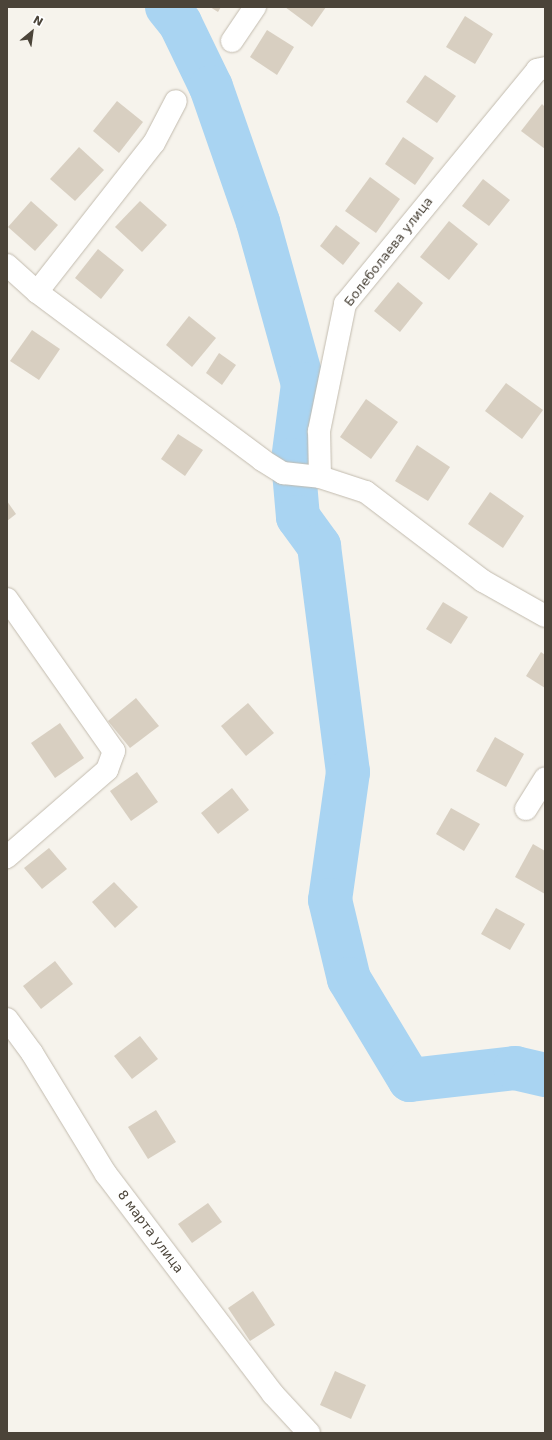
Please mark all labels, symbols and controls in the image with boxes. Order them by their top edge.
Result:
north arrow [12,12,52,52]
text: N [31,13,45,29]
street label: Болеболаева улица [341,194,437,310]
street label: 8 марта улица [114,1188,186,1276]

